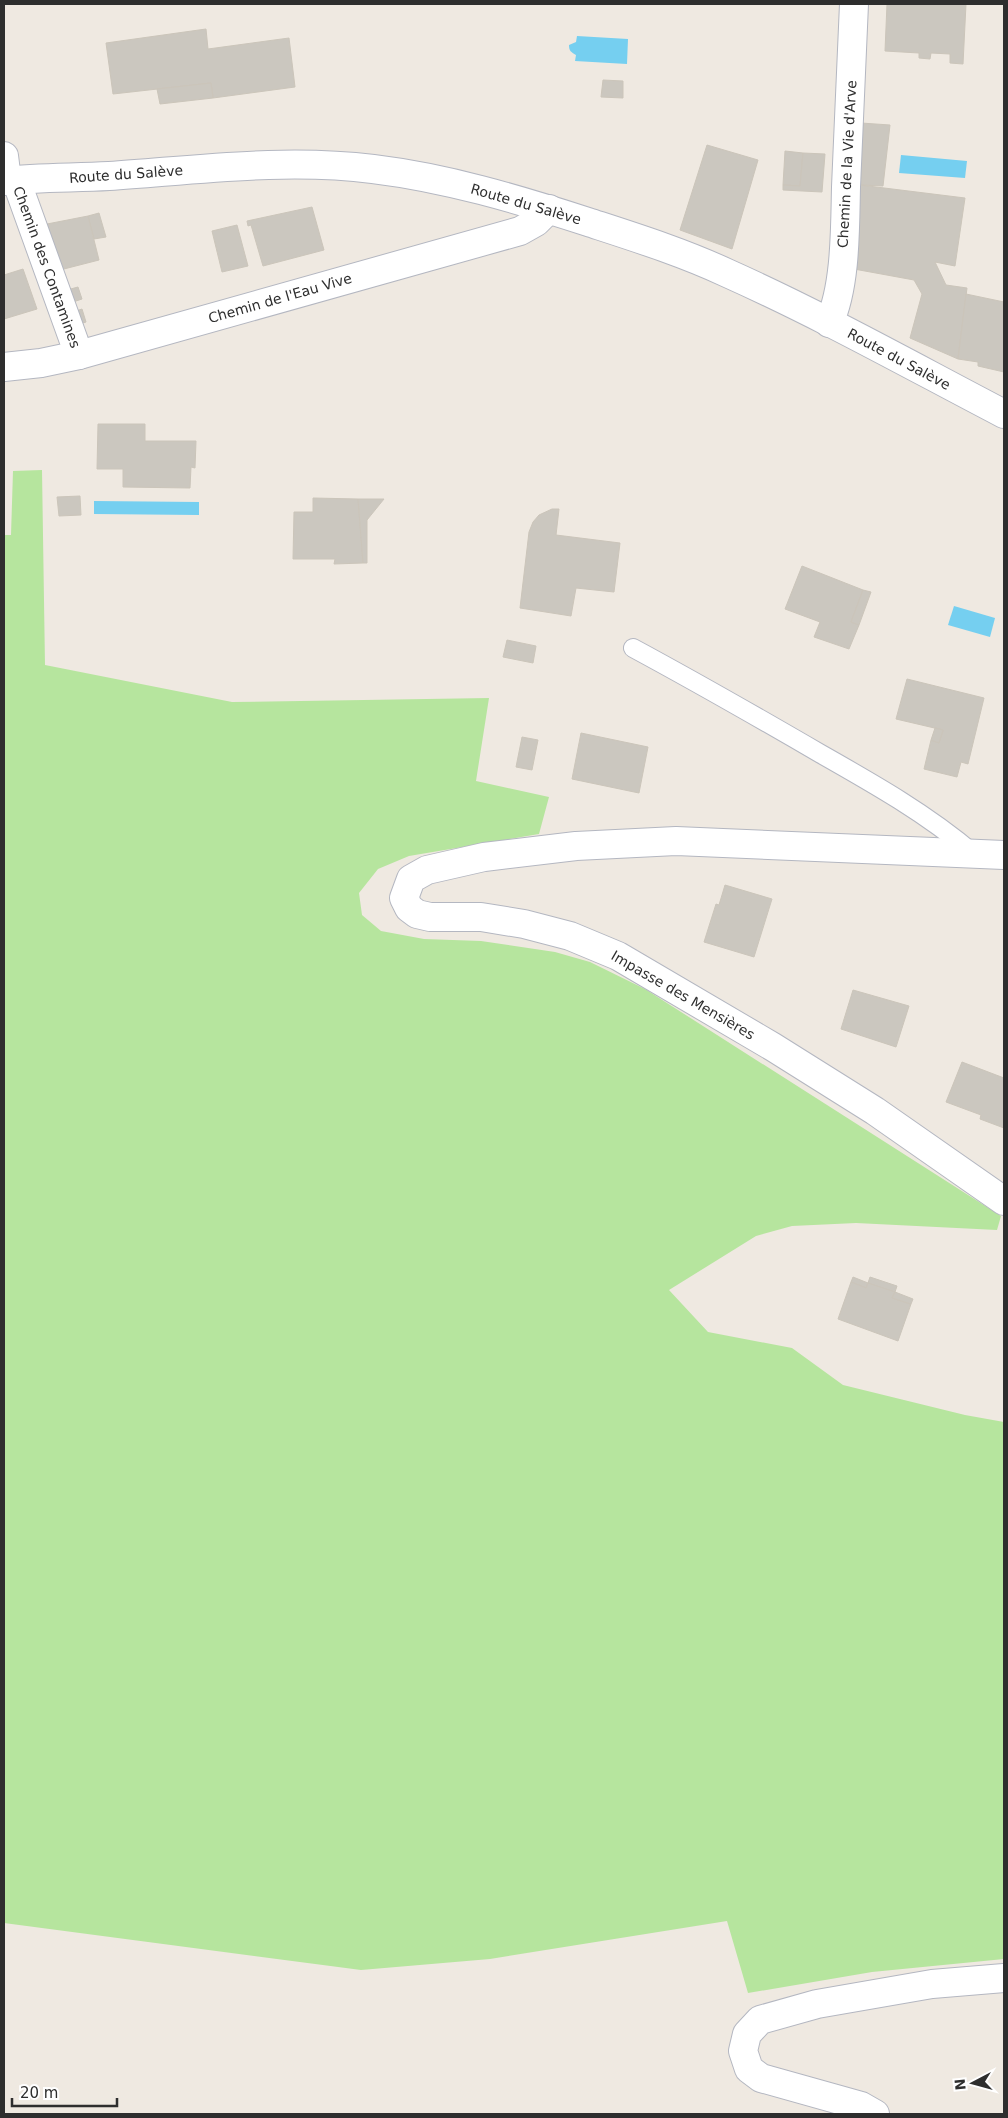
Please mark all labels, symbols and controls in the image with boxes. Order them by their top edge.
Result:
street label: Chemin de la Vie d'Arve [835,80,859,248]
street label: Route du Salève [68,162,184,186]
street label: Route du Salève [469,181,583,227]
street label: Chemin des Contamines [10,184,84,350]
street label: Chemin de l'Eau Vive [206,270,354,326]
street label: Route du Salève [845,325,953,393]
street label: Impasse des Mensières [608,947,758,1043]
north arrow [948,2058,998,2108]
scale bar [12,2076,118,2108]
text: N [952,2078,969,2091]
text: 20 m [20,2084,58,2102]

